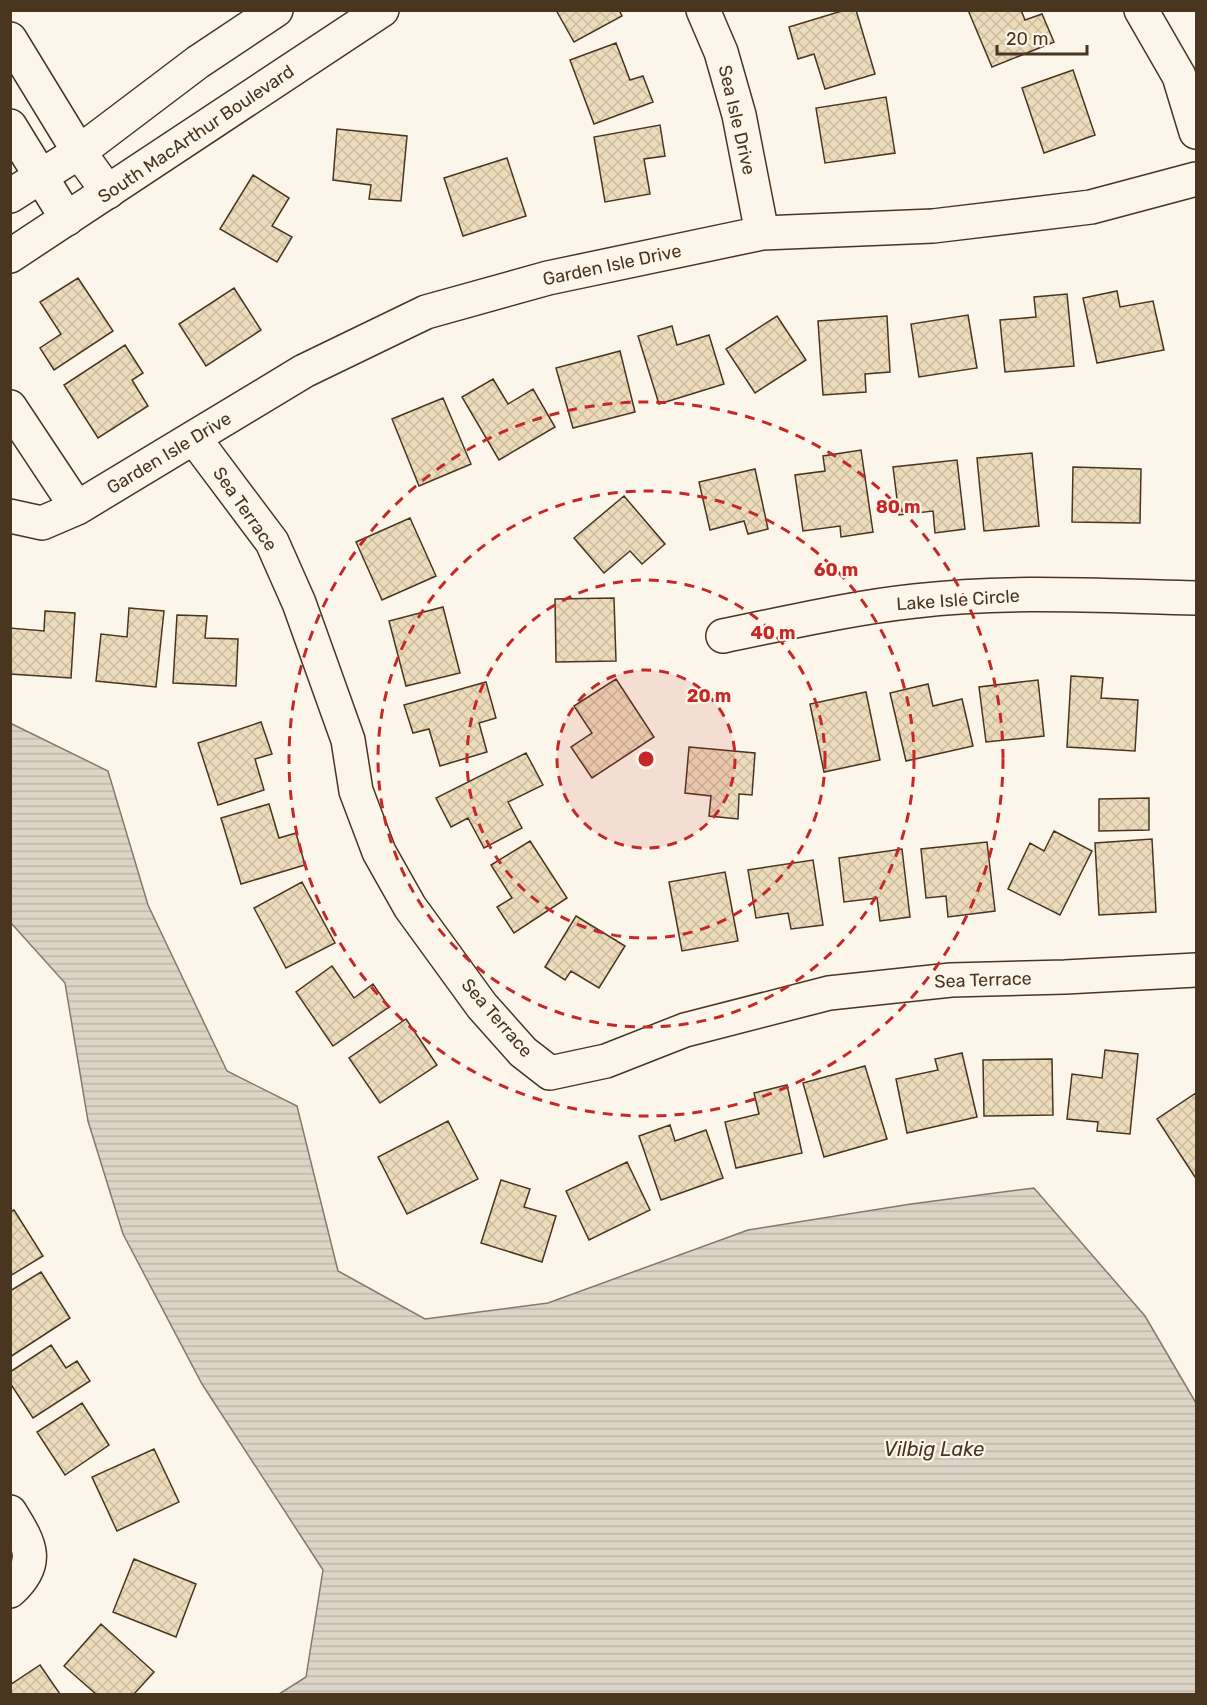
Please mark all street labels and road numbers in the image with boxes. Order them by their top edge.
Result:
street label: South MacArthur Boulevard [94,60,298,208]
street label: Sea Isle Drive [714,63,760,177]
street label: Garden Isle Drive [541,240,683,290]
street label: Garden Isle Drive [103,407,235,499]
street label: Sea Terrace [208,463,282,555]
street label: Lake Isle Circle [896,585,1020,615]
street label: Sea Terrace [934,967,1032,993]
street label: Sea Terrace [457,974,537,1062]

